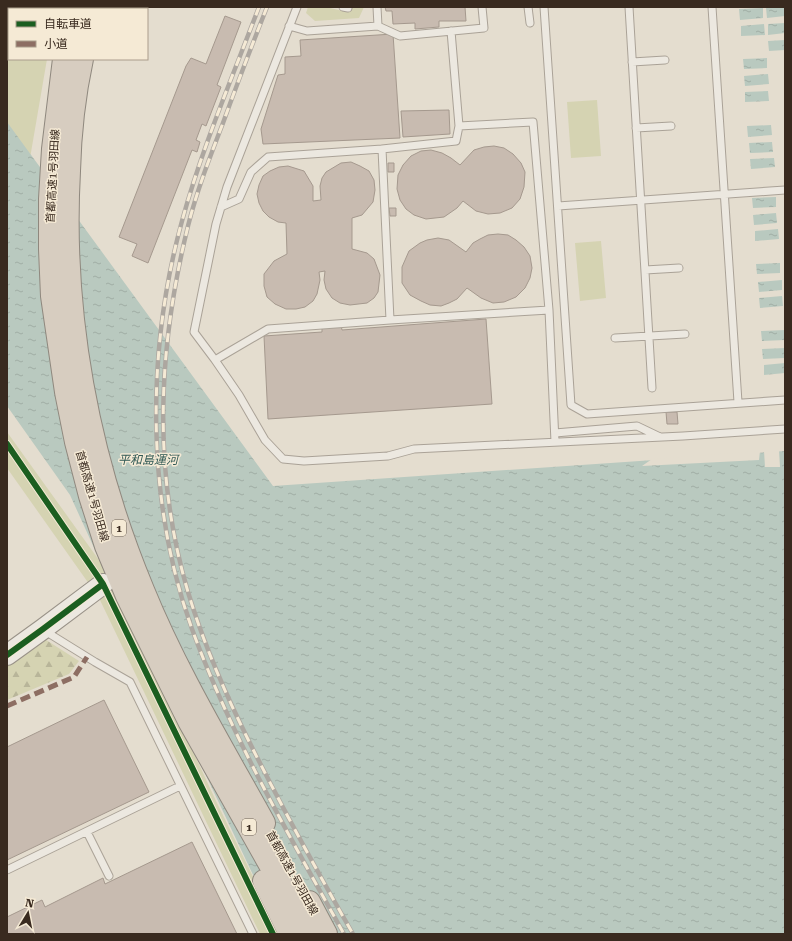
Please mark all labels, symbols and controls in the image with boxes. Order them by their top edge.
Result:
legend [8,8,148,60]
text: 自転車道 [44,17,92,31]
text: 小道 [44,37,68,51]
street label: 首都高速1号羽田線 [44,129,62,223]
street label: 首都高速1号羽田線 [73,449,111,543]
water label: 平和島運河 [118,453,180,467]
road number: 1 [112,520,126,536]
road number: 1 [242,819,256,835]
street label: 首都高速1号羽田線 [263,829,321,917]
north arrow [8,893,48,933]
text: N [24,897,35,911]

